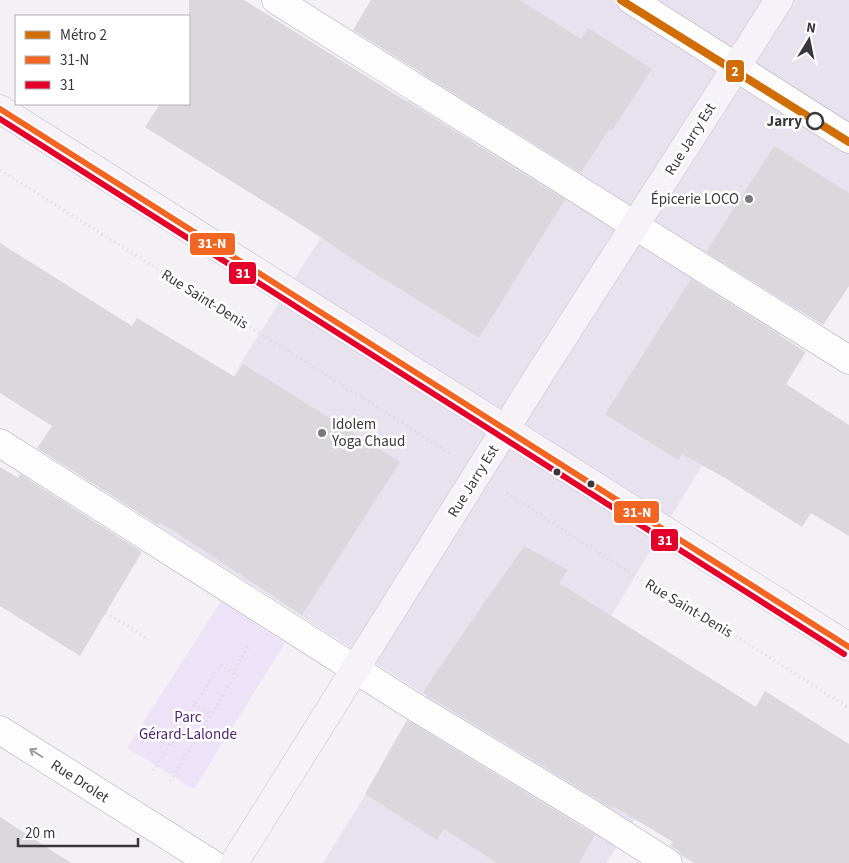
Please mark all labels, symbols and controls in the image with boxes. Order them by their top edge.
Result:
legend [15,15,190,105]
north arrow [784,15,834,65]
text: N [805,18,817,39]
text: Métro 2 [60,25,107,46]
text: 31-N [60,50,89,71]
line badge: 2 [725,59,745,83]
text: 2 [731,62,739,82]
text: 31 [60,75,75,96]
street label: Rue Jarry Est [660,99,721,179]
place label: Jarry [767,111,802,132]
marker: Jarry [806,112,824,130]
place label: Épicerie LOCO [651,189,739,210]
marker: Épicerie LOCO [743,193,755,205]
line badge: 31-N [189,232,236,256]
text: 31-N [198,234,226,254]
line badge: 31 [228,261,257,285]
street label: Rue Saint-Denis [157,264,252,335]
text: 31 [236,264,250,284]
place label: Idolem Yoga Chaud [331,414,405,452]
marker: Idolem Yoga Chaud [316,427,328,439]
street label: Rue Jarry Est [443,441,504,521]
unlabelled marker [552,467,562,477]
unlabelled marker [586,479,596,489]
line badge: 31-N [613,500,660,524]
text: 31-N [623,503,651,523]
line badge: 31 [650,528,679,552]
text: 31 [658,531,672,551]
street label: Rue Saint-Denis [641,574,736,643]
park label: Parc Gérard-Lalonde [139,707,237,745]
one-way arrow [30,748,44,758]
street label: Rue Drolet [46,755,113,808]
scale bar [18,816,138,848]
text: 20 m [25,823,55,844]

